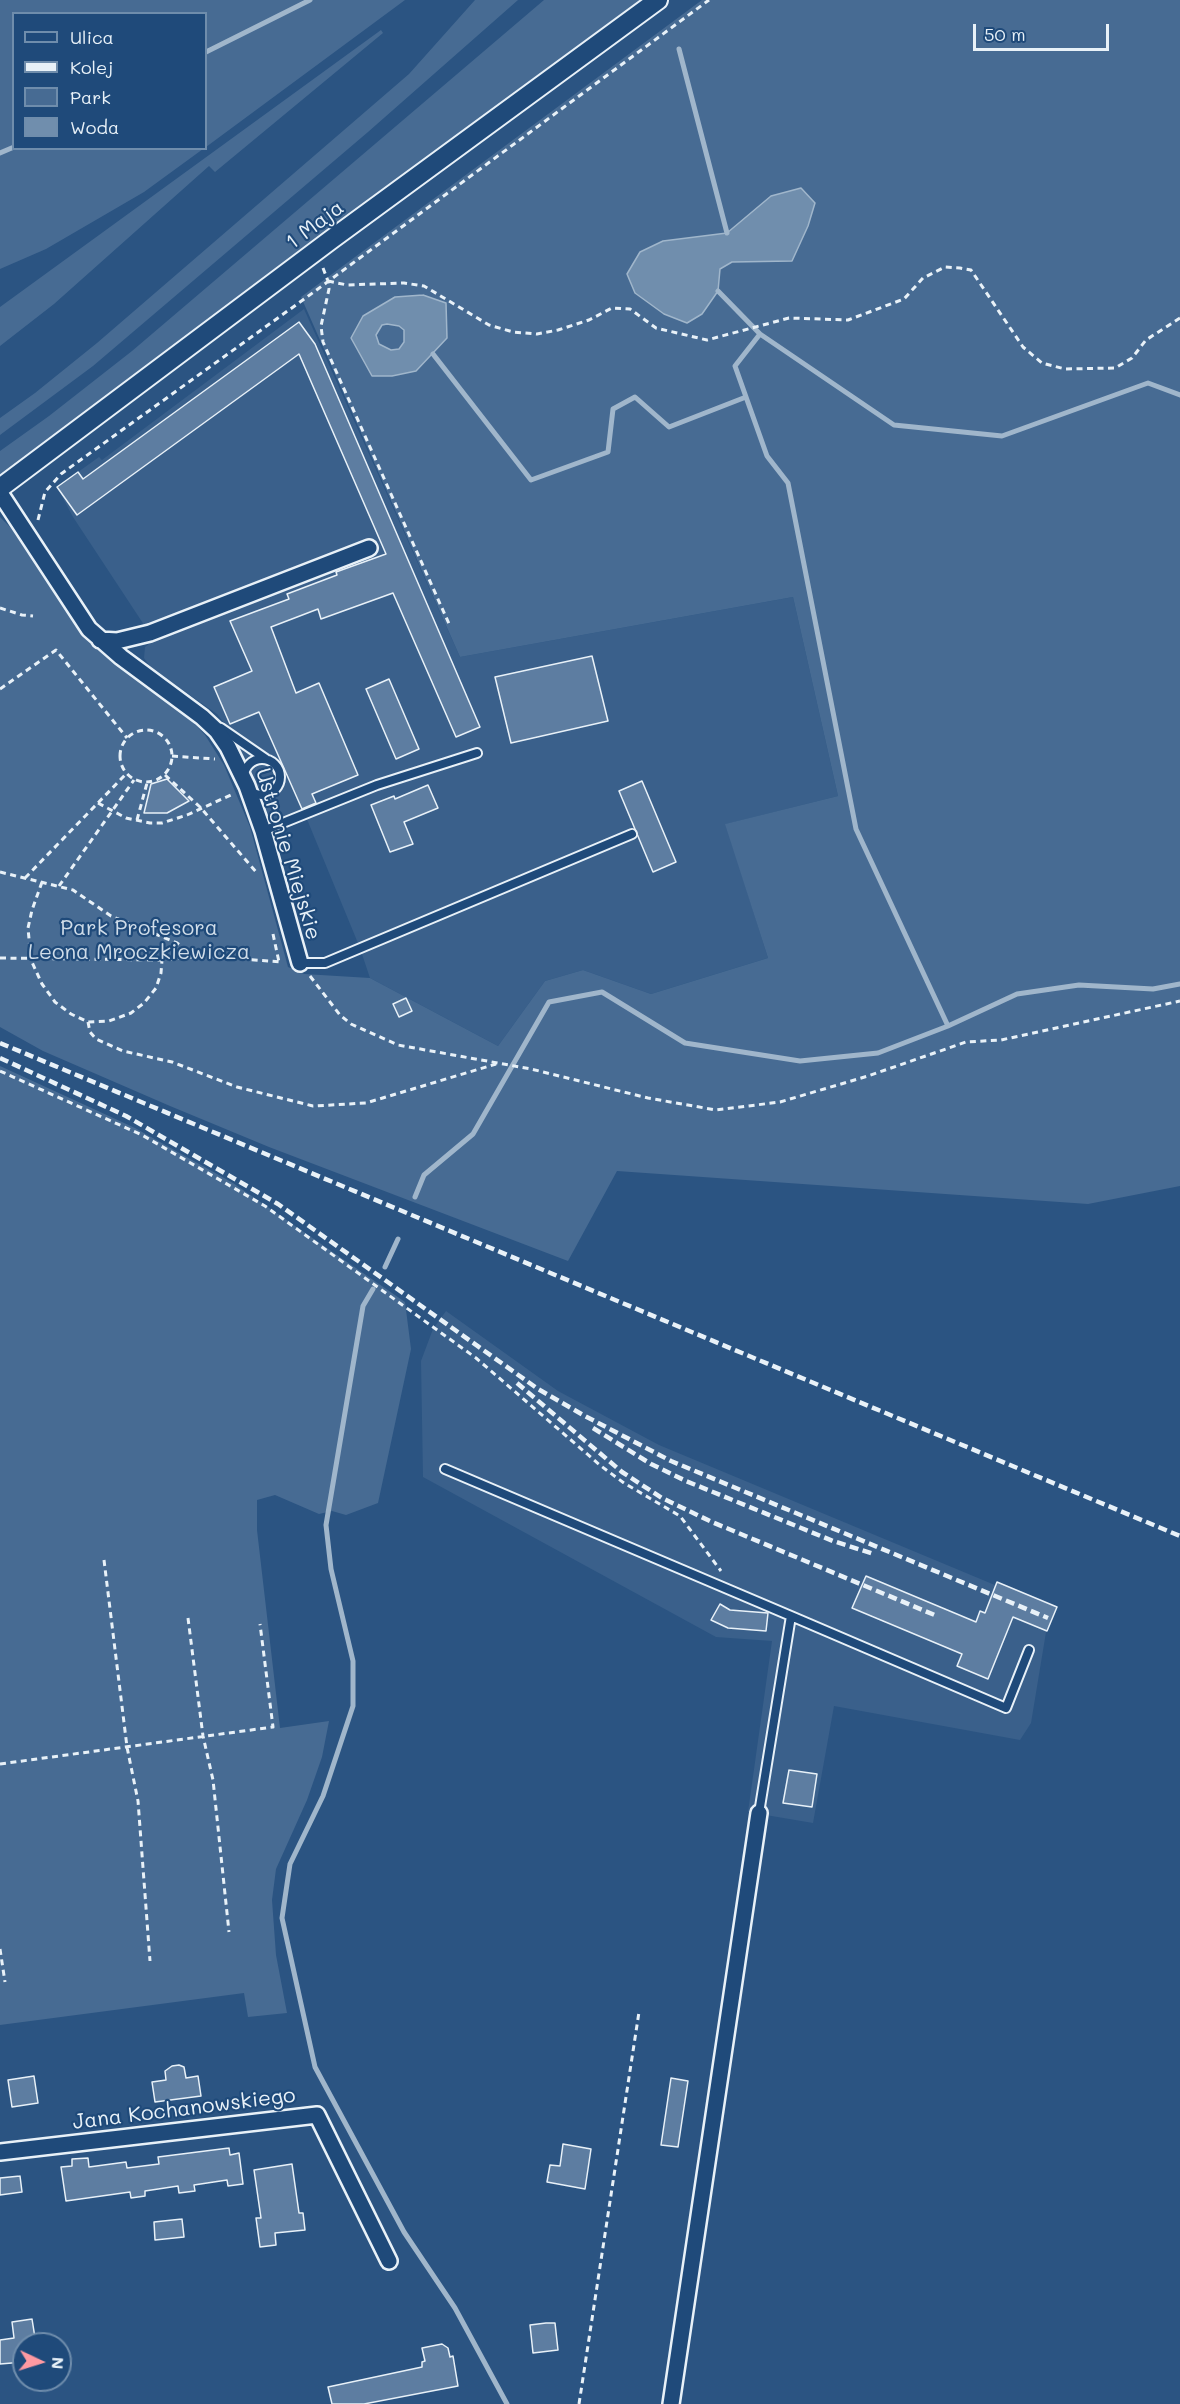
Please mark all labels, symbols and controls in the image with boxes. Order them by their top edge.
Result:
legend [12,12,207,150]
scale bar [976,12,1112,50]
text: 50 m [984,22,1026,46]
text: Ulica [70,25,114,49]
text: Kolej [70,55,113,79]
text: Park [70,85,111,109]
text: Woda [70,115,119,139]
street label: 1 Maja [281,195,349,255]
street label: Ustronie Miejskie [250,765,326,943]
park label: Park Profesora Leona Mroczkiewicza [28,916,250,966]
street label: Jana Kochanowskiego [71,2083,297,2135]
north arrow [12,2332,72,2392]
text: N [48,2356,69,2370]

